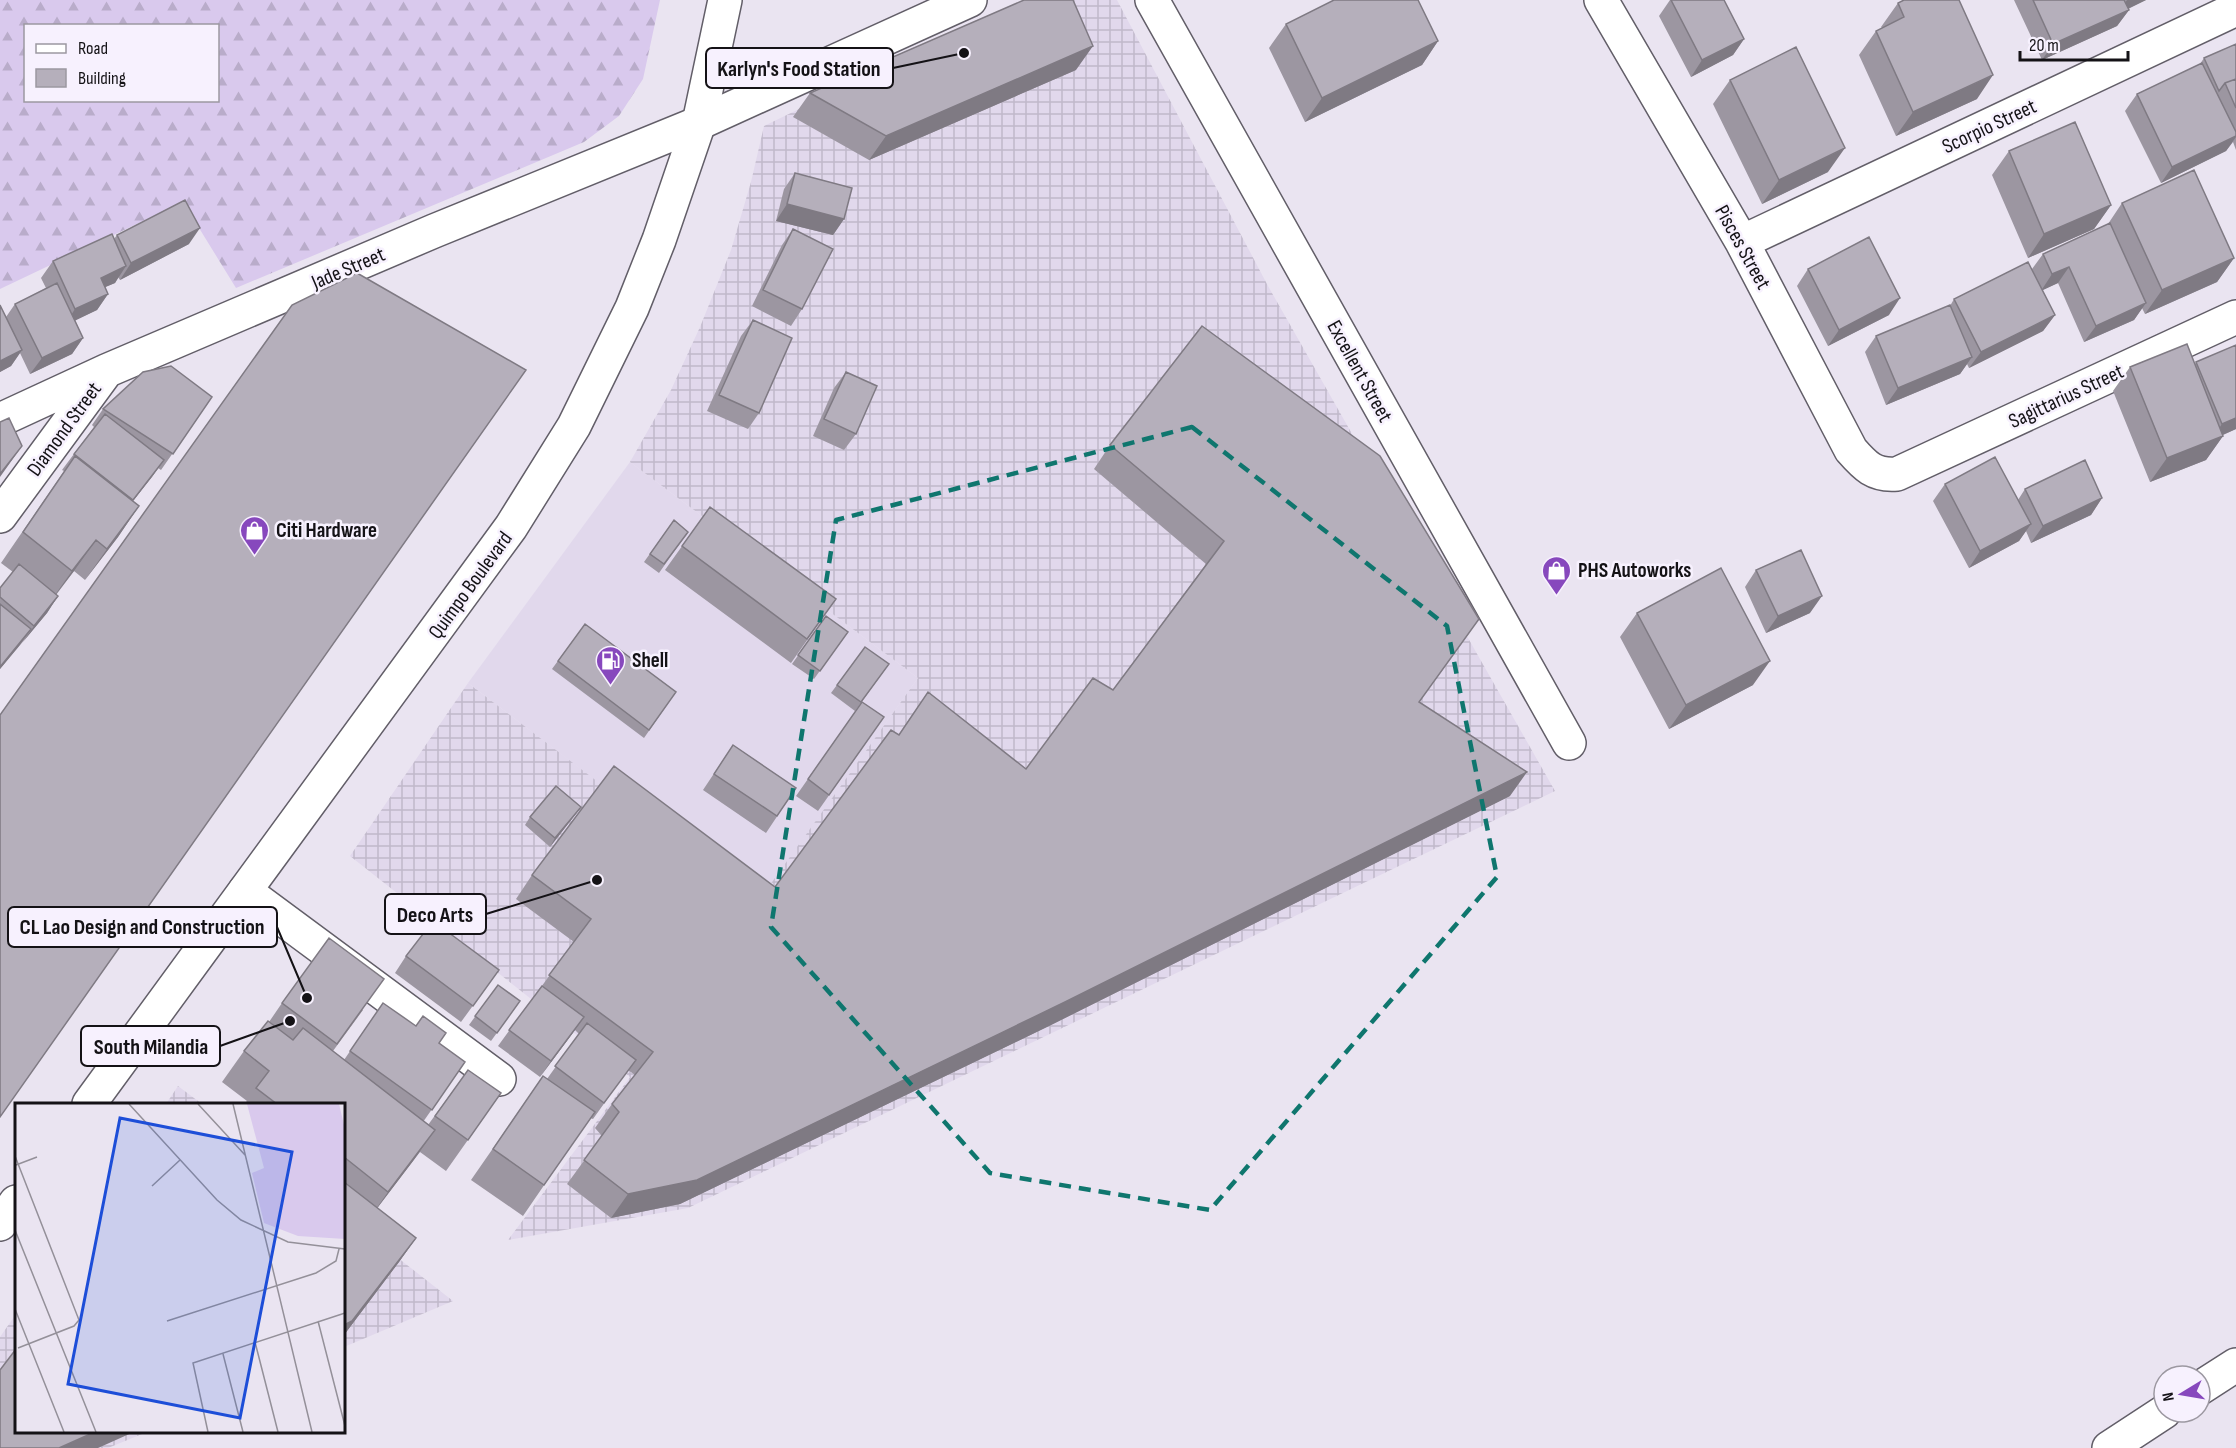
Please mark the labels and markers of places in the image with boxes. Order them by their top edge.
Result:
callout: Karlyn's Food Station [706,48,893,88]
shop icon: Citi Hardware [239,514,271,556]
place label: Citi Hardware [276,518,377,543]
shop icon: PHS Autoworks [1541,554,1573,596]
place label: PHS Autoworks [1578,558,1691,583]
fuel station icon: Shell [595,644,627,686]
place label: Shell [632,648,668,673]
callout: Deco Arts [385,894,486,934]
callout: CL Lao Design and Construction [8,907,277,947]
callout: South Milandia [81,1026,220,1066]

